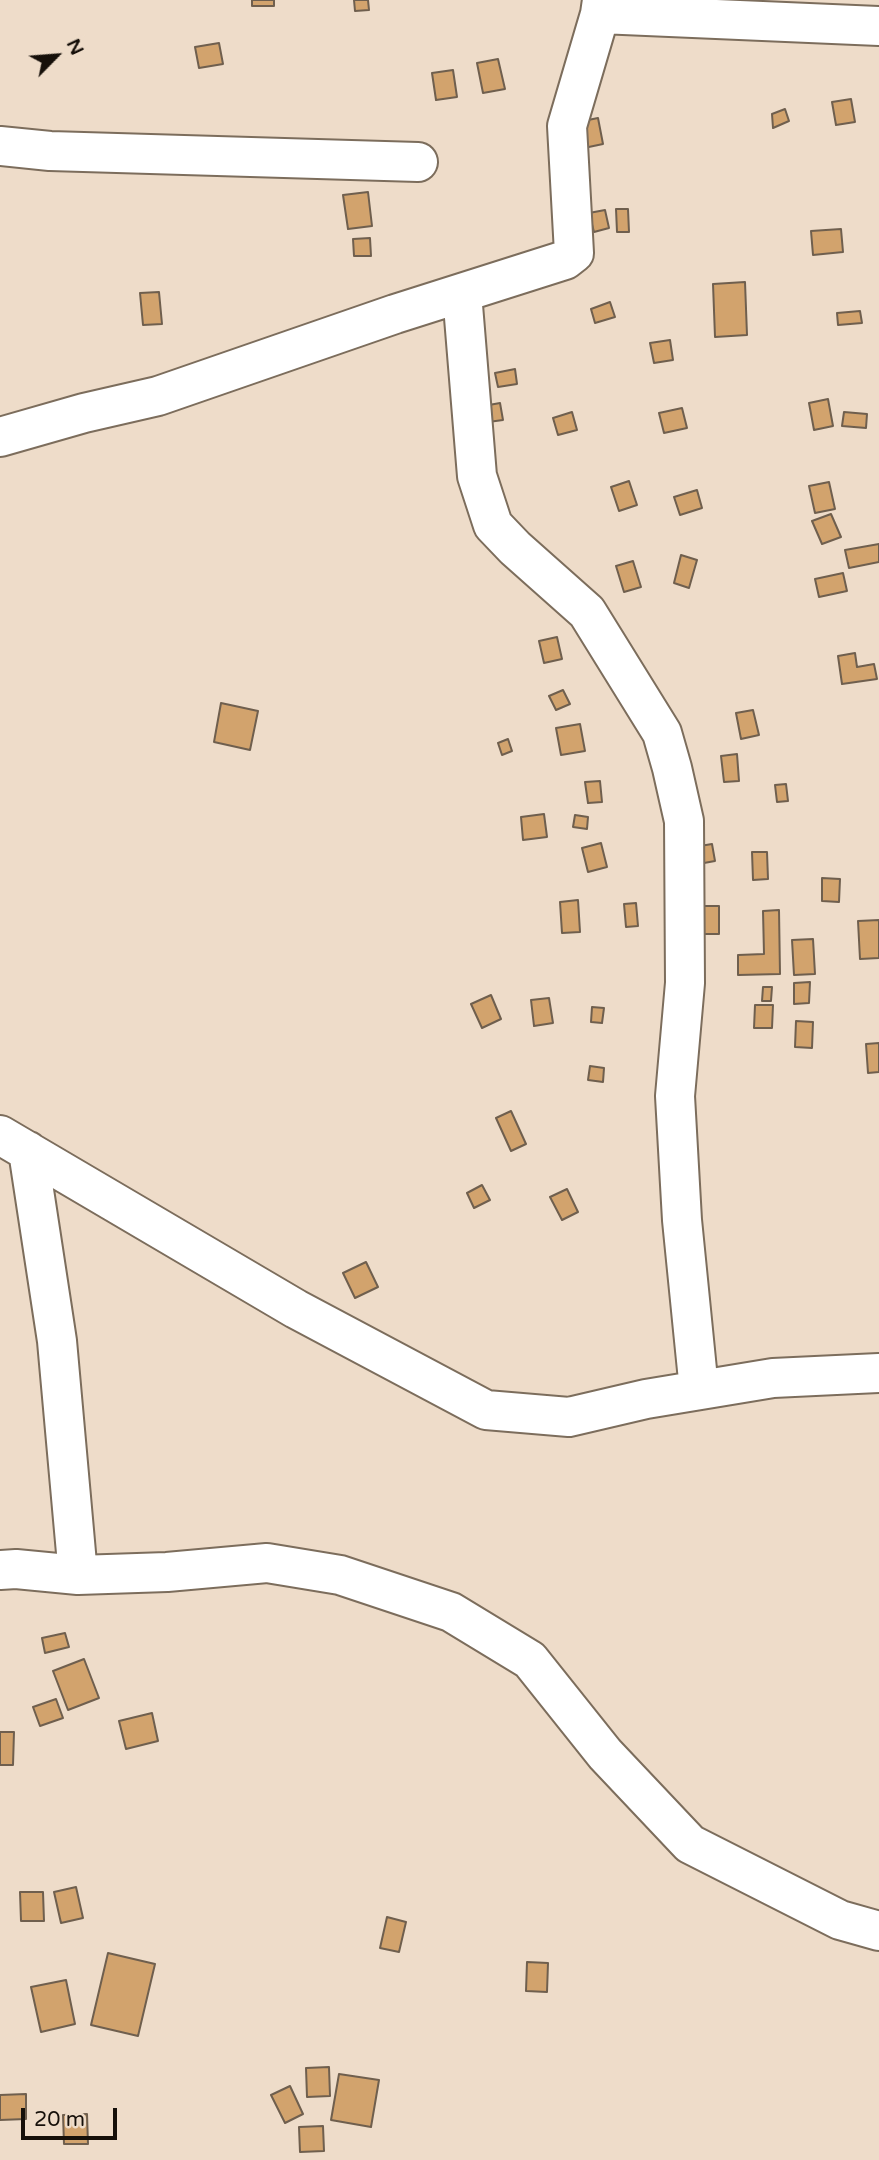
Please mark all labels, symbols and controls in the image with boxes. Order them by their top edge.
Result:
north arrow [21,21,91,91]
text: N [62,36,88,59]
scale bar [24,2094,121,2138]
text: 20 m [34,2107,85,2132]

